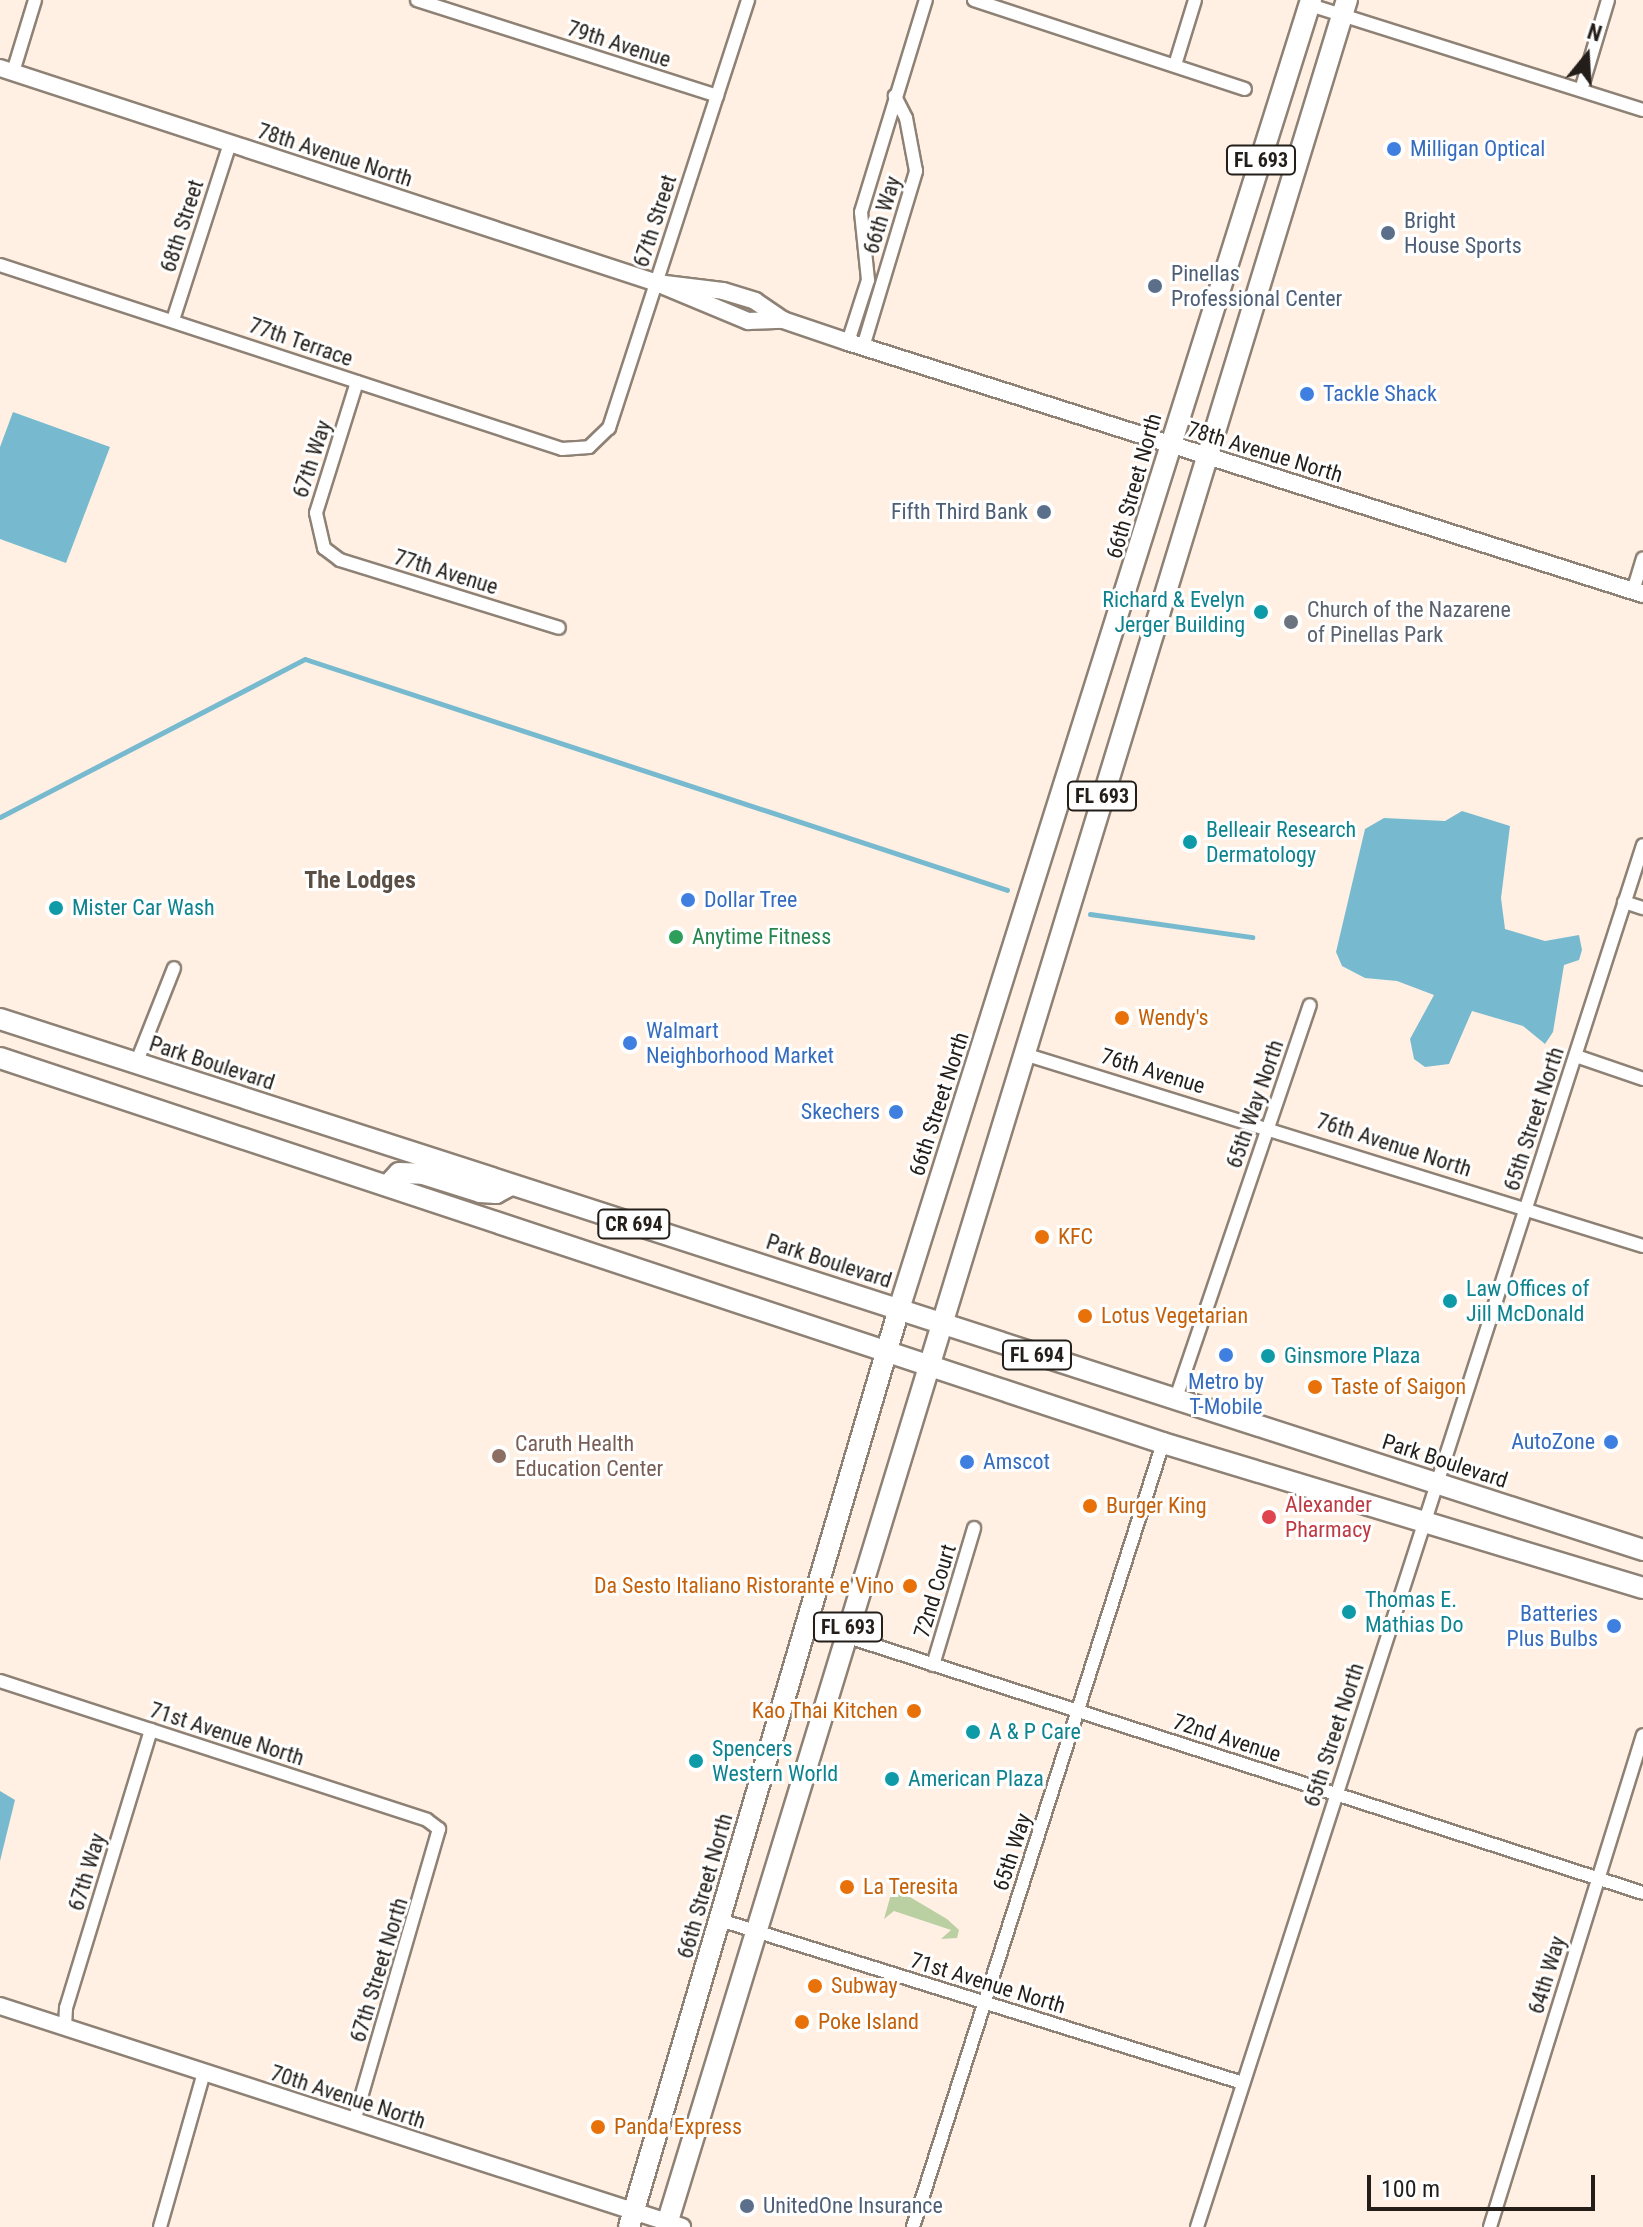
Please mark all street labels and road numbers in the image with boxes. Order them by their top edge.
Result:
street label: 79th Avenue [564,15,674,73]
street label: 78th Avenue North [254,118,416,192]
road number: FL 693 [1225,144,1297,176]
street label: 67th Street [628,172,682,270]
street label: 66th Way [858,173,906,257]
street label: 68th Street [155,177,209,275]
street label: 77th Terrace [245,312,357,372]
street label: 66th Street North [1101,410,1167,562]
street label: 78th Avenue North [1184,416,1346,488]
street label: 67th Way [287,417,337,501]
street label: 77th Avenue [391,544,501,600]
road number: FL 693 [1066,780,1138,812]
street label: 66th Street North [903,1029,975,1179]
street label: Park Boulevard [146,1030,278,1096]
street label: 65th Way North [1221,1036,1289,1172]
street label: 76th Avenue [1098,1043,1208,1099]
street label: 65th Street North [1498,1044,1570,1194]
street label: 76th Avenue North [1313,1108,1475,1182]
road number: CR 694 [596,1208,672,1240]
street label: Park Boulevard [763,1228,895,1294]
road number: FL 694 [1001,1339,1073,1371]
street label: Park Boulevard [1379,1428,1511,1494]
street label: 72nd Court [908,1541,962,1641]
road number: FL 693 [812,1611,884,1643]
street label: 65th Street North [1298,1660,1370,1810]
street label: 71st Avenue North [146,1697,308,1771]
street label: 72nd Avenue [1170,1708,1284,1768]
street label: 66th Street North [672,1810,738,1962]
street label: 65th Way [987,1810,1037,1894]
street label: 67th Way [63,1830,111,1914]
street label: 67th Street North [345,1895,413,2045]
street label: 64th Way [1523,1933,1571,2017]
street label: 71st Avenue North [907,1947,1069,2019]
street label: 70th Avenue North [267,2060,429,2134]

